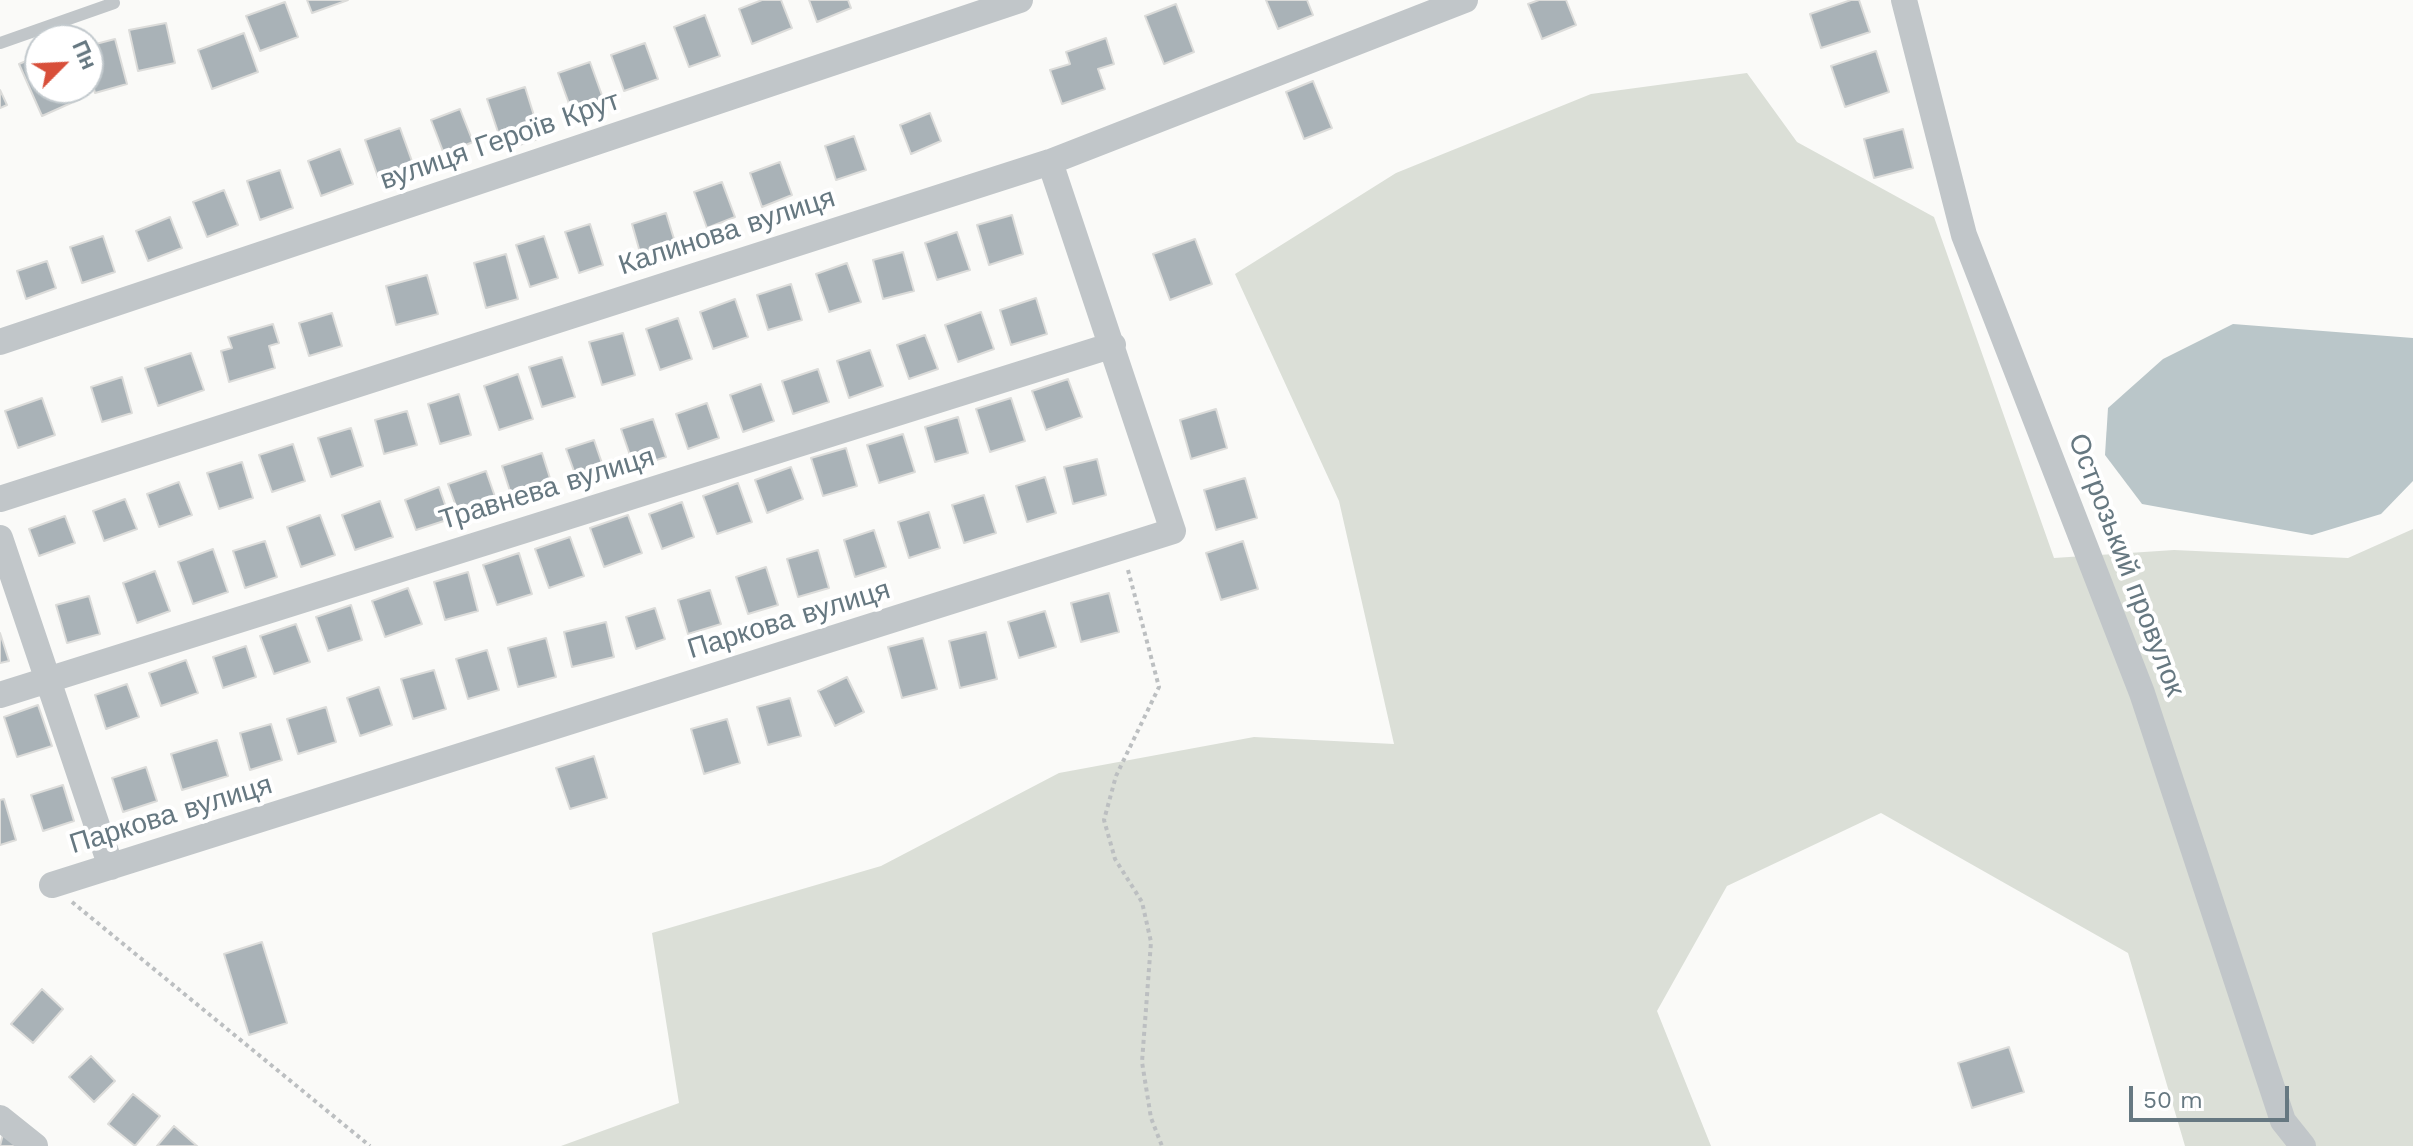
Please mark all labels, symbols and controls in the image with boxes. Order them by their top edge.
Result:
north arrow [24,24,104,104]
text: Пн [67,36,102,73]
street label: вулиця Героїв Крут [376,84,624,198]
street label: Калинова вулиця [615,181,839,283]
street label: Острозький провулок [2060,429,2192,701]
street label: Травнева вулиця [435,440,659,538]
street label: Паркова вулиця [684,573,894,667]
street label: Паркова вулиця [66,768,276,862]
scale bar [2133,1070,2293,1120]
text: 50 m [2143,1086,2203,1114]

